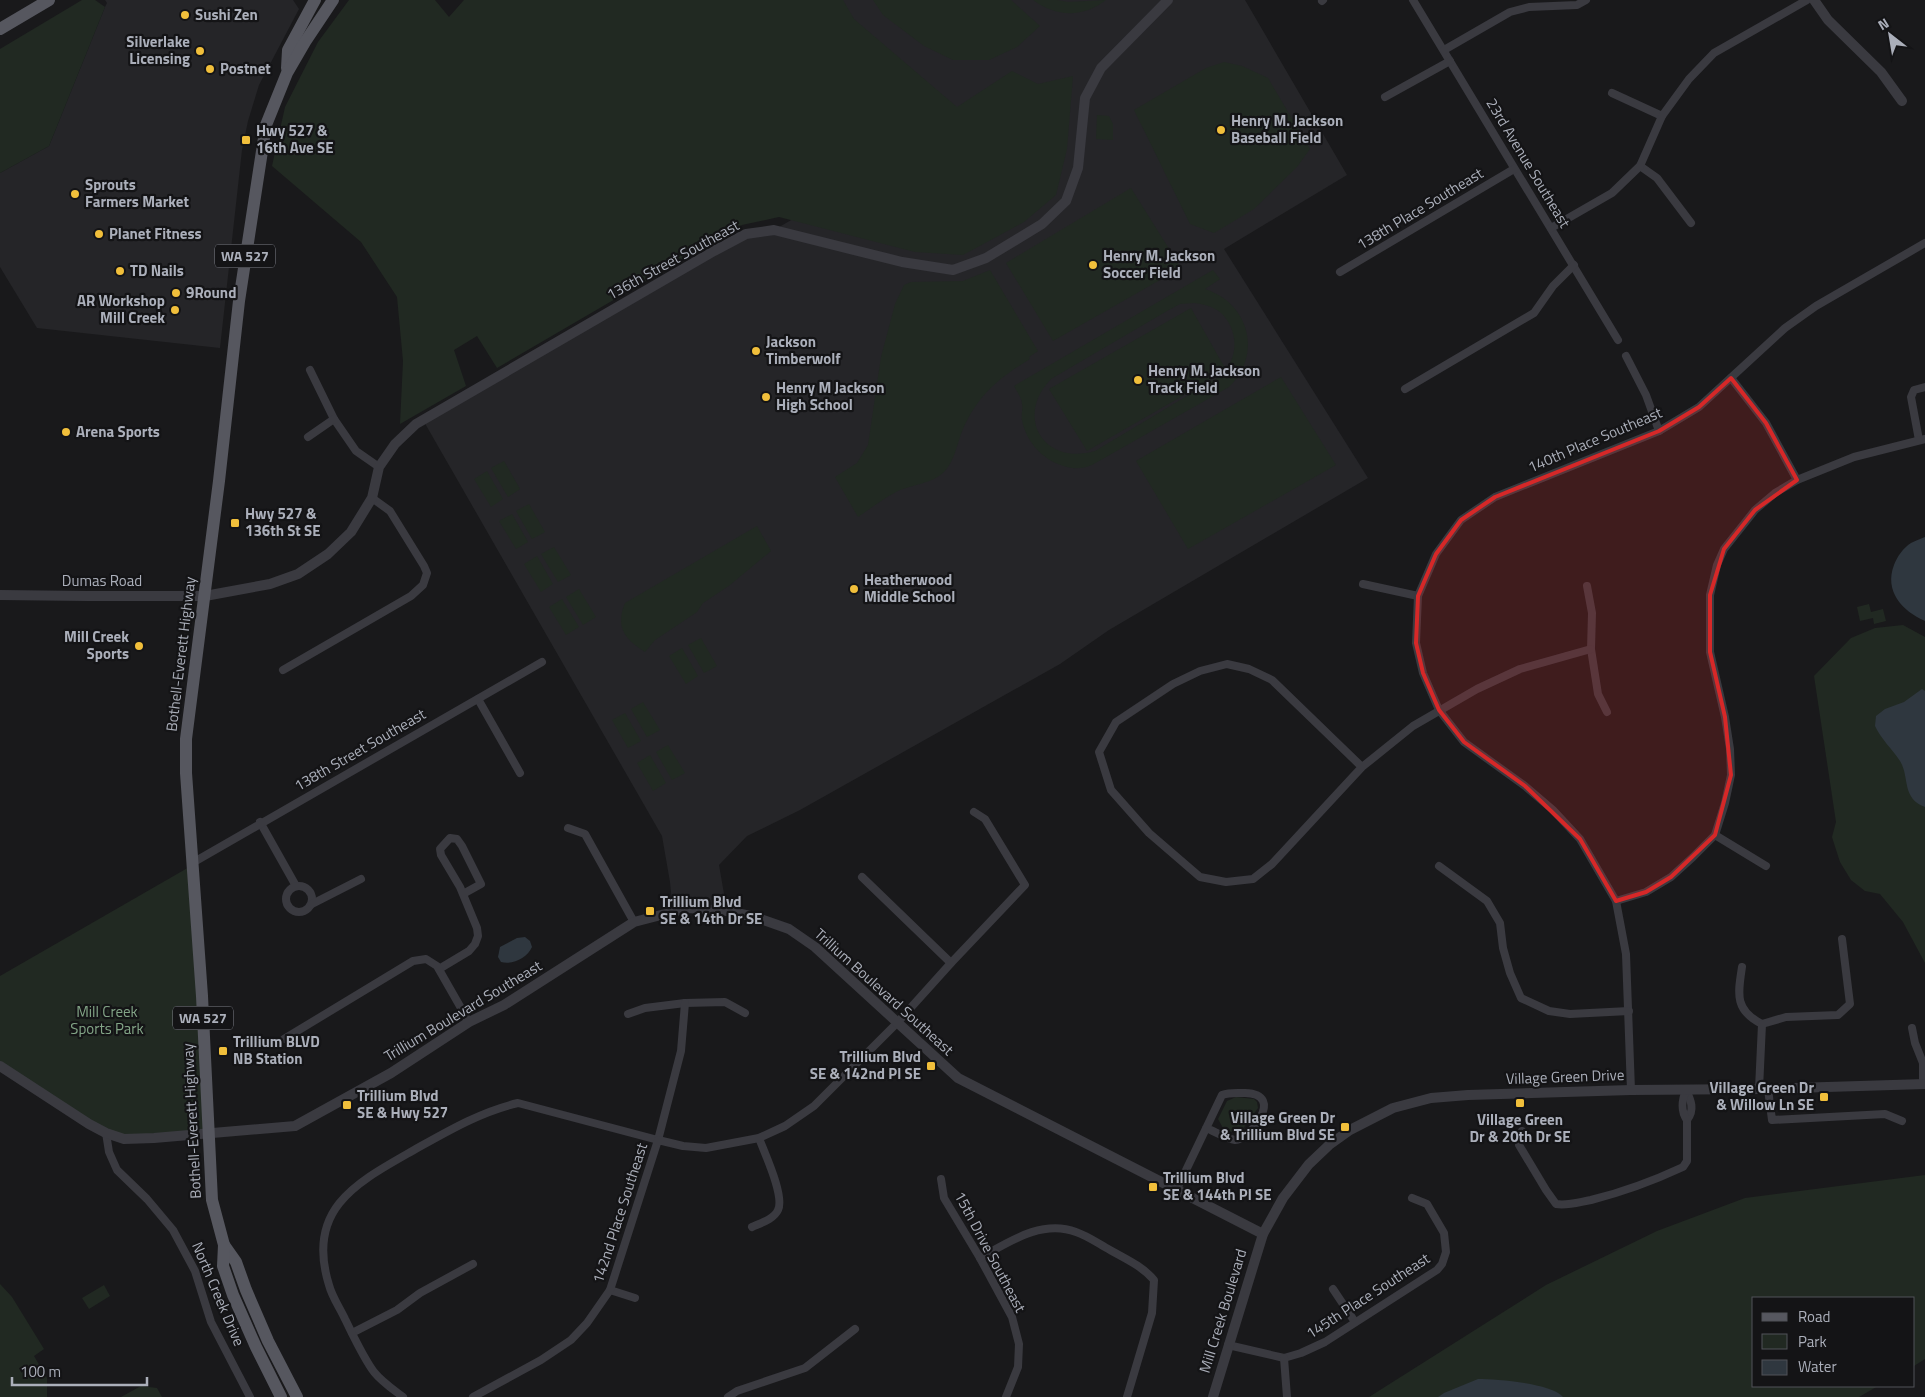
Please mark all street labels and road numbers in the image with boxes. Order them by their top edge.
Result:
street label: 23rd Avenue Southeast [1480,93,1577,233]
street label: 138th Place Southeast [1352,161,1488,255]
street label: 136th Street Southeast [602,213,744,306]
road number: WA 527 [215,245,275,268]
street label: 140th Place Southeast [1524,401,1666,478]
street label: Dumas Road [62,569,142,592]
street label: Bothell-Everett Highway [160,575,201,733]
street label: 138th Street Southeast [290,702,430,797]
street label: Trillium Boulevard Southeast [810,923,960,1061]
street label: Trillium Boulevard Southeast [379,954,547,1067]
road number: WA 527 [173,1006,233,1030]
street label: Bothell-Everett Highway [176,1043,207,1199]
street label: Village Green Drive [1505,1063,1625,1090]
street label: 142nd Place Southeast [586,1139,653,1286]
street label: 15th Drive Southeast [949,1187,1032,1317]
street label: North Creek Drive [186,1238,251,1350]
street label: Mill Creek Boulevard [1193,1246,1252,1376]
street label: 145th Place Southeast [1301,1246,1435,1344]

